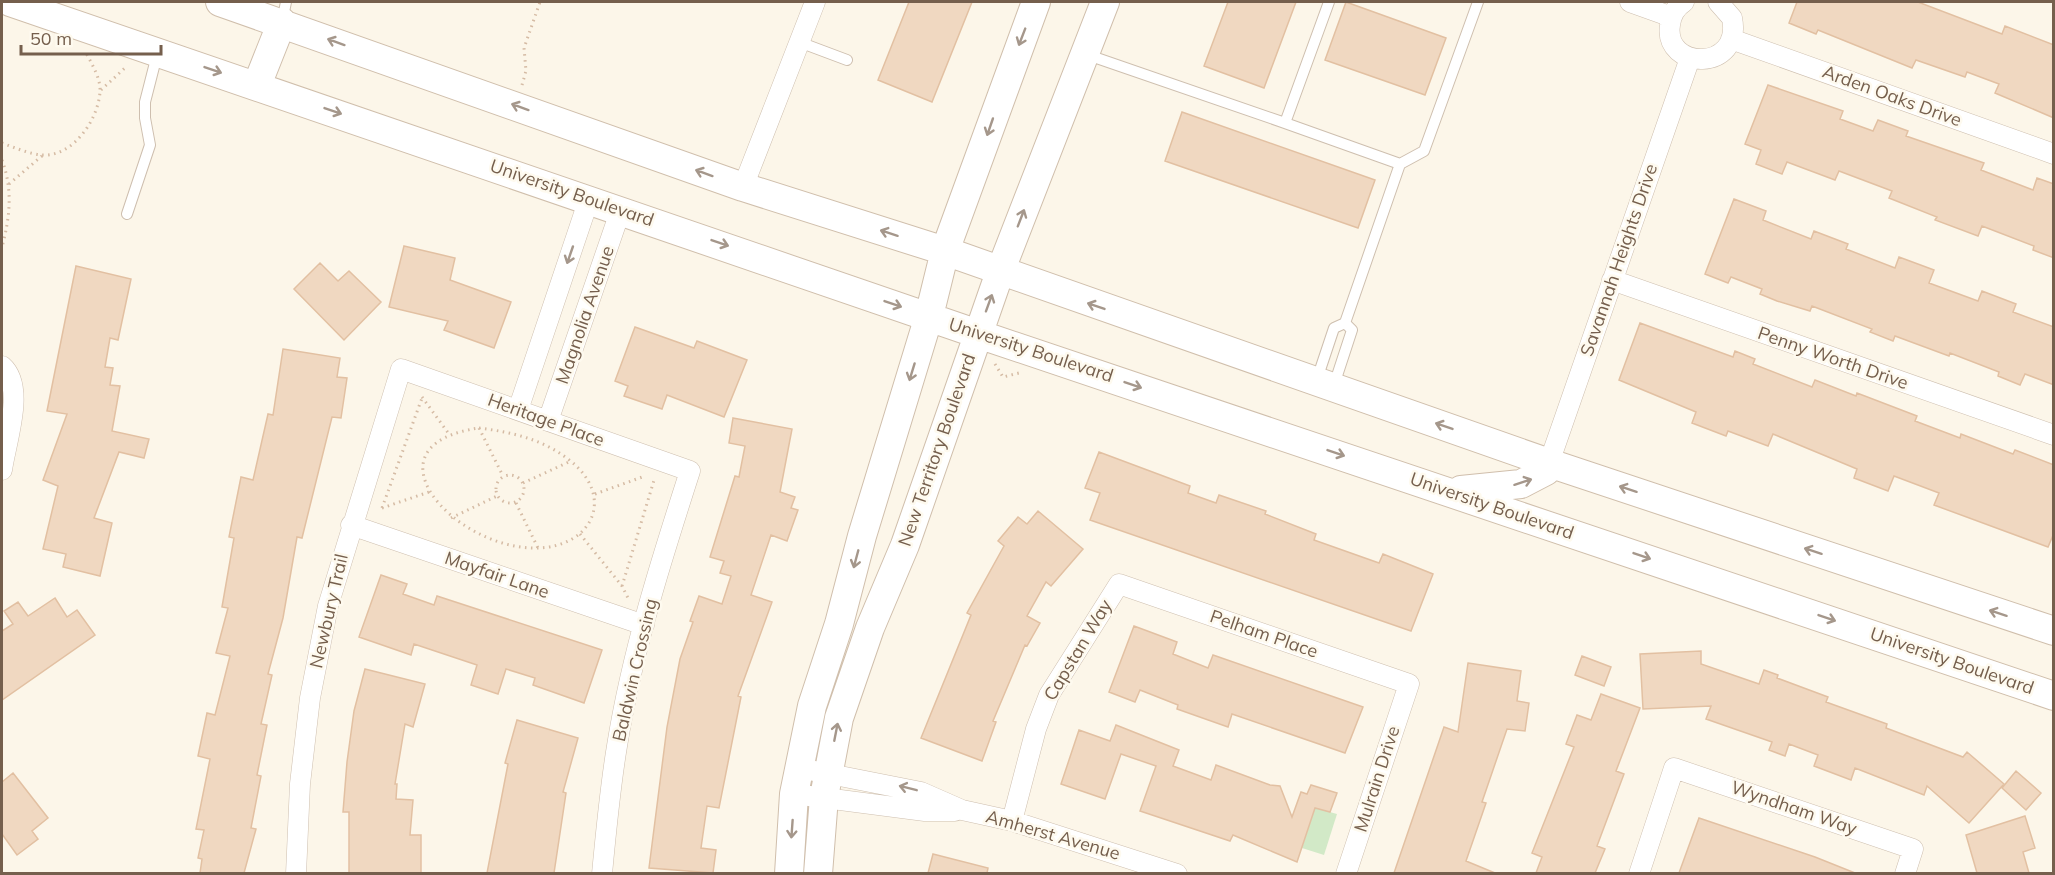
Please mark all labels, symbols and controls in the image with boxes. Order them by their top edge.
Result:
scale bar [21,18,160,56]
text: 50 m [30,27,72,50]
one-way arrow [1016,27,1027,46]
one-way arrow [328,35,346,46]
street label: Arden Oaks Drive [1819,60,1965,131]
one-way arrow [203,65,222,76]
one-way arrow [511,101,530,112]
one-way arrow [323,106,341,117]
one-way arrow [983,117,994,136]
street label: University Boulevard [487,154,657,231]
street label: Savannah Heights Drive [1575,161,1662,359]
one-way arrow [695,166,714,177]
one-way arrow [1016,209,1027,228]
one-way arrow [880,227,899,238]
one-way arrow [710,239,729,250]
street label: Magnolia Avenue [550,243,619,387]
one-way arrow [564,245,575,264]
one-way arrow [984,294,995,313]
one-way arrow [883,299,902,310]
one-way arrow [1087,299,1105,310]
street label: University Boulevard [946,312,1116,387]
street label: Penny Worth Drive [1755,321,1911,394]
street label: New Territory Boulevard [893,351,980,549]
one-way arrow [906,362,917,381]
one-way arrow [1123,380,1142,391]
street label: Heritage Place [485,388,608,451]
one-way arrow [1435,420,1453,431]
one-way arrow [1326,449,1345,460]
street label: University Boulevard [1407,467,1577,544]
one-way arrow [1513,476,1532,487]
one-way arrow [1619,483,1638,494]
one-way arrow [1804,545,1823,556]
street label: Mayfair Lane [442,546,552,603]
one-way arrow [849,549,861,568]
street label: Newbury Trail [304,551,353,670]
one-way arrow [1632,551,1651,562]
street label: Capstan Way [1038,595,1117,705]
street label: Baldwin Crossing [607,596,662,744]
street label: Pelham Place [1207,604,1321,663]
one-way arrow [1989,606,2008,617]
one-way arrow [1817,613,1836,624]
street label: University Boulevard [1867,622,2037,699]
one-way arrow [831,723,842,743]
street label: Mulrain Drive [1349,723,1405,835]
street label: Wyndham Way [1728,775,1861,840]
one-way arrow [899,782,918,794]
street label: Amherst Avenue [983,804,1123,865]
one-way arrow [786,819,797,839]

